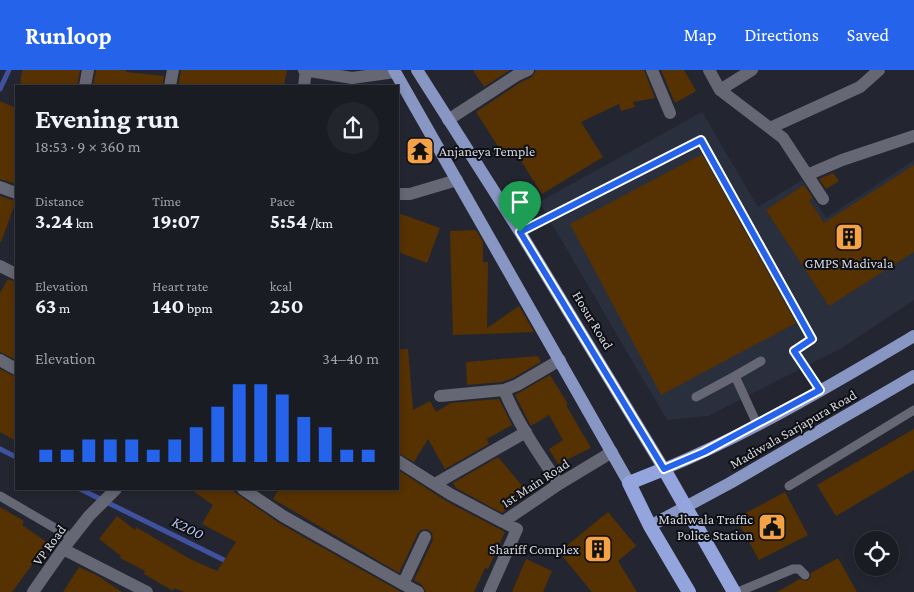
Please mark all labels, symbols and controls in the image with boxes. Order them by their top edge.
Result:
text: Runloop [25,22,112,49]
text: Map [684,25,716,45]
text: Directions [744,25,819,45]
text: Saved [847,25,889,45]
button: share [327,102,379,154]
text: Evening run [35,103,179,134]
temple icon: Anjaneya Temple [405,136,435,166]
text: 18:53 · 9 × 360 m [35,138,141,155]
place label: Anjaneya Temple [439,143,535,160]
pin [499,181,541,232]
icon: arrive [506,188,534,216]
text: Distance [35,193,84,209]
text: Time [152,193,181,209]
text: Pace [270,193,295,209]
text: 3.24 [35,209,73,233]
text: 19:07 [152,209,200,233]
text: 5:54 [270,209,307,233]
text: km [73,215,94,231]
text: /km [307,215,333,231]
building icon: GMPS Madivala [834,222,864,252]
place label: GMPS Madivala [805,255,894,271]
text: Elevation [35,278,88,294]
text: Heart rate [152,278,208,294]
text: kcal [270,278,292,294]
street label: Hosur Road [569,288,617,353]
text: 63 [35,294,56,318]
text: 140 [152,294,184,318]
text: 250 [270,294,303,318]
text: m [56,300,70,316]
text: bpm [184,300,213,316]
text: Elevation [35,350,96,367]
text: 34–40 m [322,350,379,367]
street label: Madiwala Sarjapura Road [727,386,860,473]
street label: 1st Main Road [498,455,572,511]
place label: Madiwala Traffic Police Station [658,511,753,543]
public building icon: Madiwala Traffic Police Station [757,512,787,542]
water label: K200 [170,514,207,543]
street label: VP Road [29,521,69,568]
map controls [854,531,899,576]
button: locate [854,531,899,576]
building icon: Shariff Complex [583,534,613,564]
place label: Shariff Complex [489,541,579,557]

